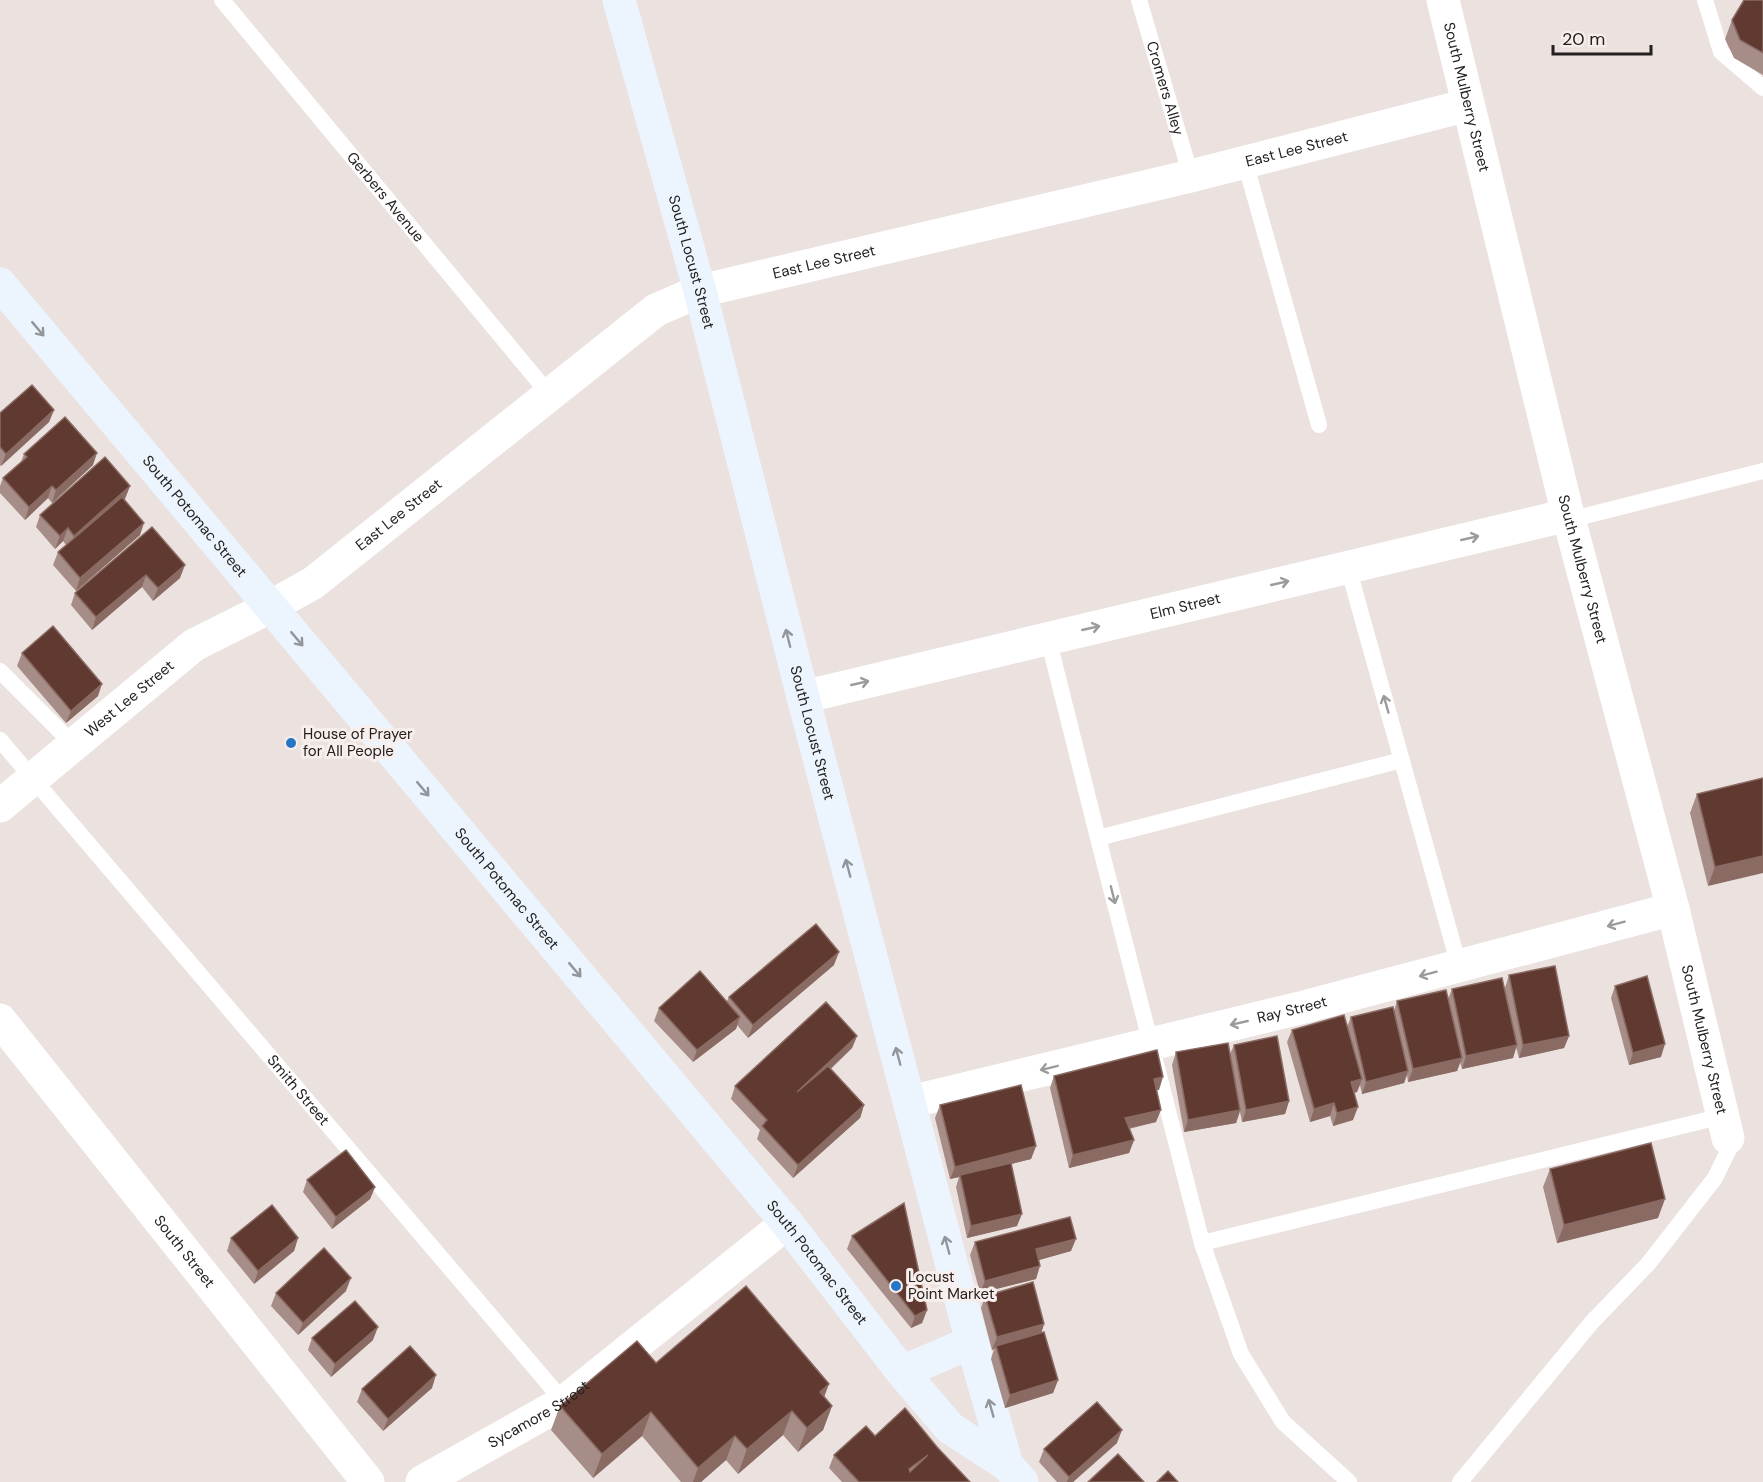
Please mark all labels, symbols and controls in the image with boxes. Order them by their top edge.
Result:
scale bar [1553,18,1650,56]
street label: South Mulberry Street [1439,20,1494,174]
text: 20 m [1562,27,1605,51]
street label: Cromers Alley [1142,39,1189,138]
street label: East Lee Street [1243,126,1350,172]
street label: Gerbers Avenue [342,148,429,246]
street label: South Locust Street [664,193,719,331]
street label: East Lee Street [771,240,877,284]
one-way arrow [31,321,44,337]
street label: South Potomac Street [138,451,251,581]
street label: East Lee Street [352,474,446,555]
street label: South Mulberry Street [1553,493,1612,646]
one-way arrow [1460,532,1479,543]
one-way arrow [1271,577,1290,589]
street label: Elm Street [1148,588,1223,624]
one-way arrow [1081,622,1100,634]
one-way arrow [782,629,794,648]
one-way arrow [291,631,304,647]
street label: West Lee Street [80,656,178,742]
street label: South Locust Street [785,664,840,802]
one-way arrow [850,677,869,689]
one-way arrow [1380,695,1392,714]
place label: House of Prayer for All People [303,724,413,761]
marker: House of Prayer for All People [284,736,298,750]
one-way arrow [416,781,430,796]
street label: South Potomac Street [450,824,564,954]
one-way arrow [842,858,853,877]
one-way arrow [1108,885,1119,904]
one-way arrow [1607,919,1626,931]
one-way arrow [568,962,582,977]
street label: South Mulberry Street [1677,963,1732,1117]
one-way arrow [1418,969,1437,981]
street label: Ray Street [1255,991,1329,1028]
one-way arrow [1229,1017,1248,1029]
one-way arrow [891,1047,903,1066]
street label: Smith Street [263,1051,334,1130]
one-way arrow [1040,1063,1059,1075]
street label: South Potomac Street [762,1196,872,1329]
street label: South Street [149,1211,220,1292]
one-way arrow [940,1236,952,1255]
place label: Locust Point Market [908,1267,995,1304]
marker: Locust Point Market [889,1279,903,1293]
street label: Sycamore Street [484,1375,594,1453]
one-way arrow [985,1399,996,1418]

